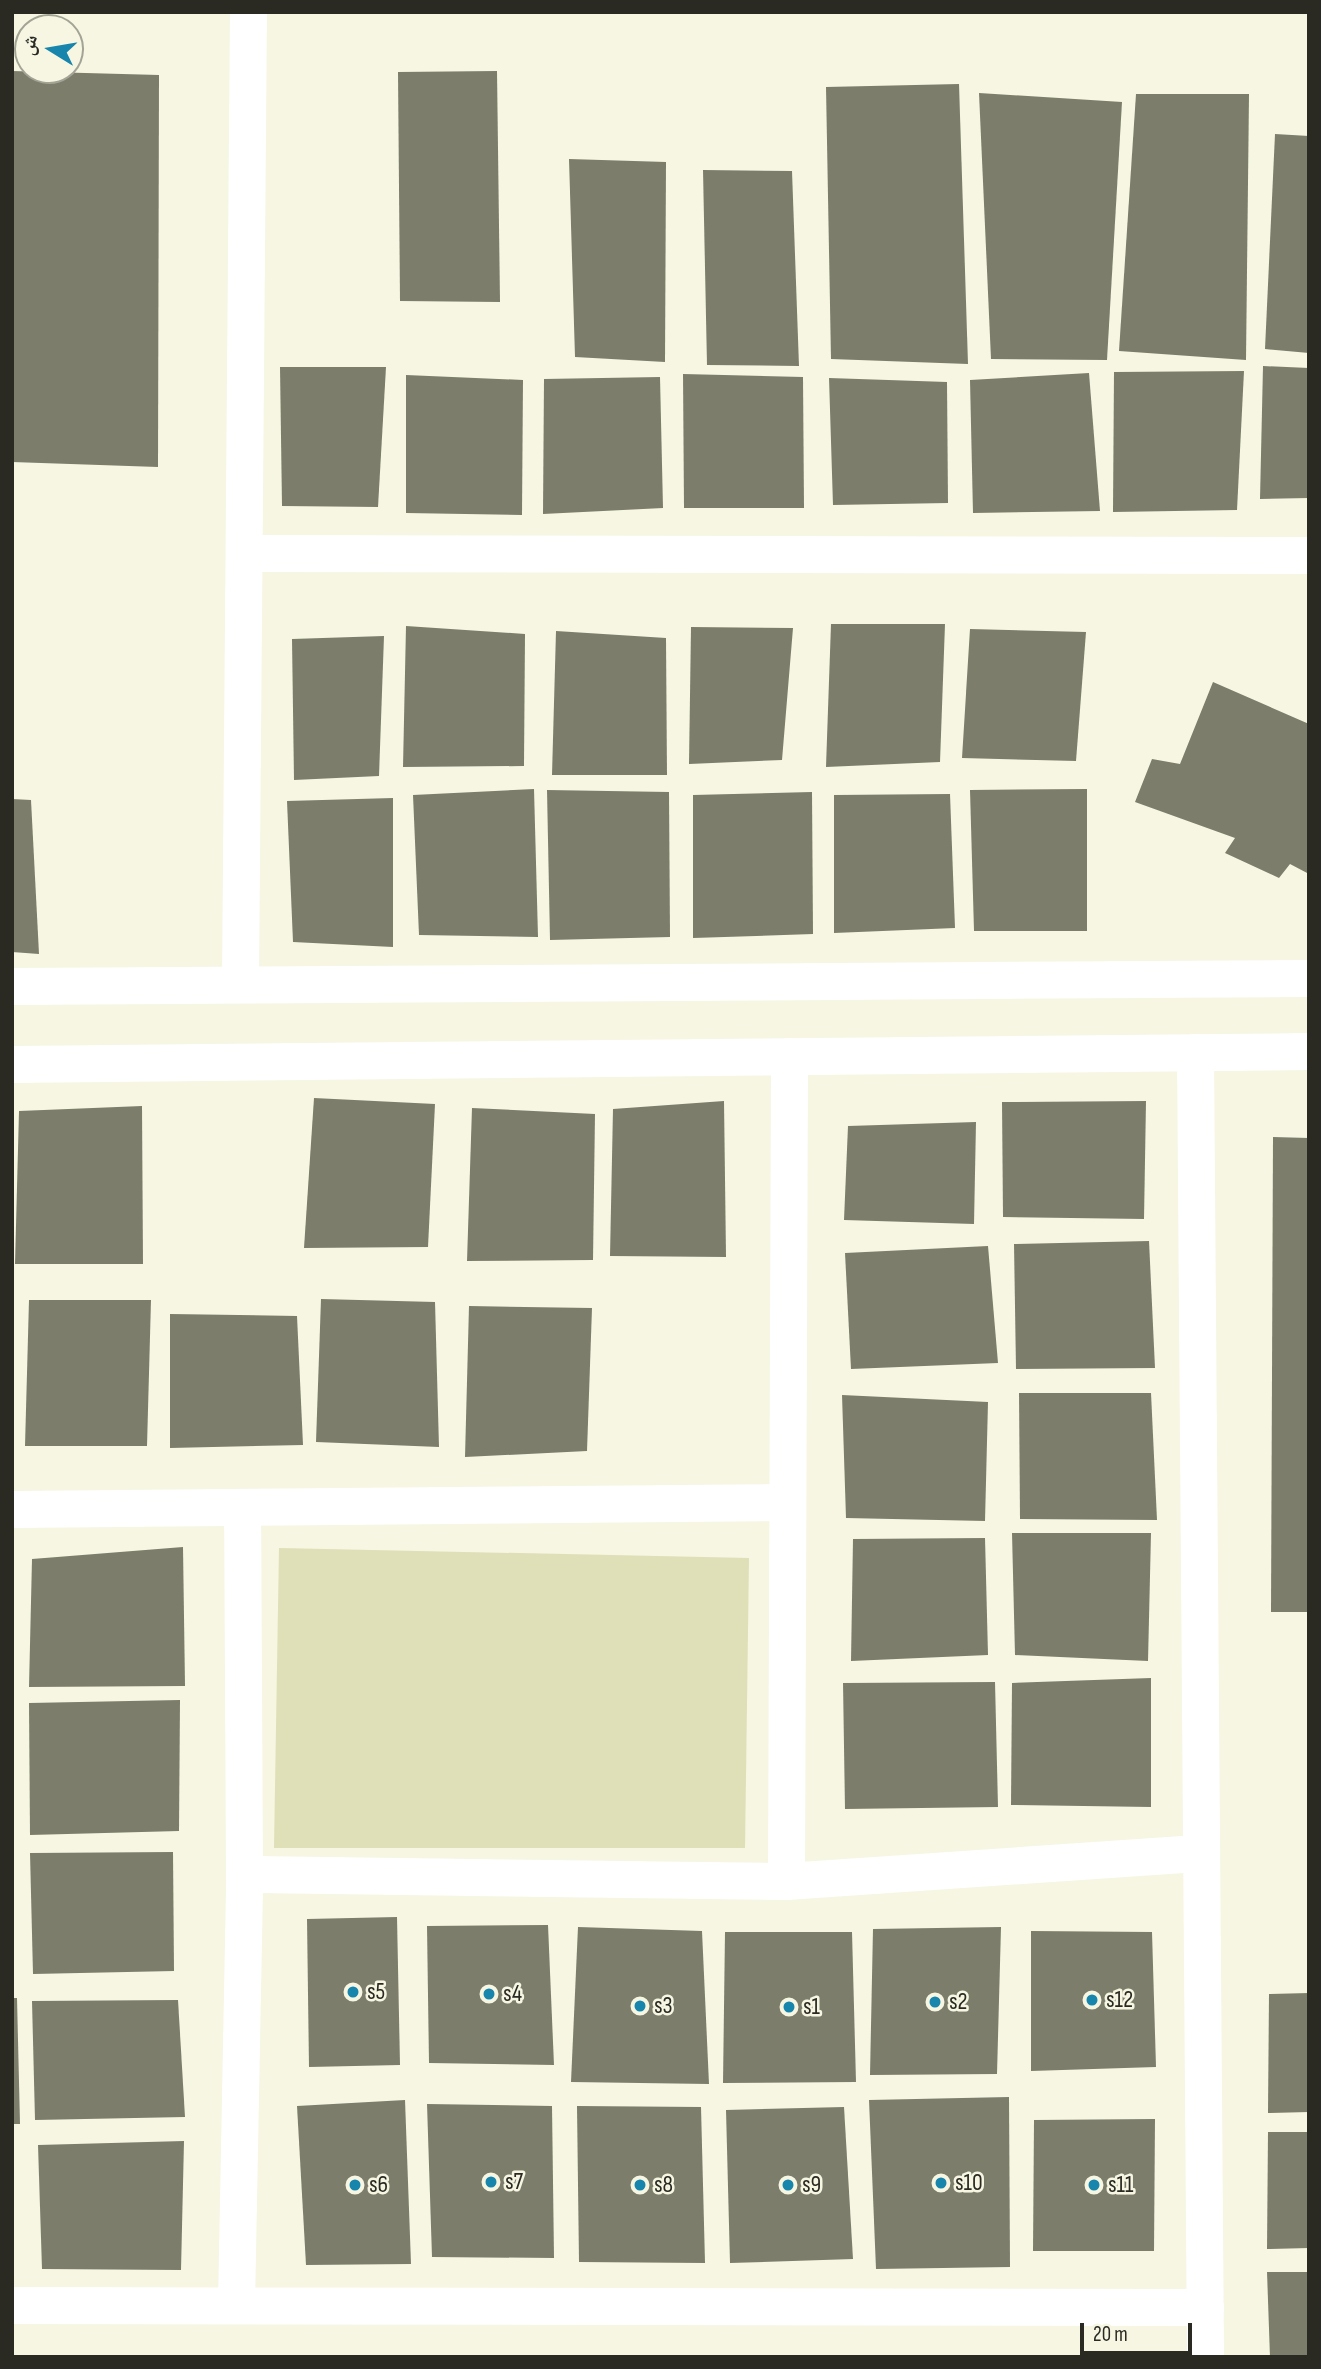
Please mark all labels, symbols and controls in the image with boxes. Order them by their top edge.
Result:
north arrow [14,14,84,84]
text: ش [17,33,43,57]
place label: s5 [367,1978,385,2006]
place label: s4 [503,1980,522,2008]
marker: s5 [345,1984,361,2000]
marker: s4 [481,1986,497,2002]
place label: s12 [1106,1986,1133,2014]
place label: s2 [949,1988,968,2016]
place label: s3 [654,1992,673,2020]
marker: s12 [1084,1992,1100,2008]
place label: s1 [803,1993,820,2021]
marker: s2 [927,1994,943,2010]
marker: s3 [632,1998,648,2014]
marker: s1 [781,1999,797,2015]
place label: s7 [505,2168,523,2196]
place label: s10 [955,2169,983,2197]
place label: s6 [369,2171,388,2199]
place label: s8 [654,2171,673,2199]
place label: s9 [802,2171,821,2199]
place label: s11 [1108,2171,1133,2199]
marker: s7 [483,2174,499,2190]
marker: s10 [933,2175,949,2191]
marker: s6 [347,2177,363,2193]
marker: s8 [632,2177,648,2193]
marker: s9 [780,2177,796,2193]
marker: s11 [1086,2177,1102,2193]
scale bar [1083,2310,1195,2354]
text: 20 m [1093,2322,1128,2347]

